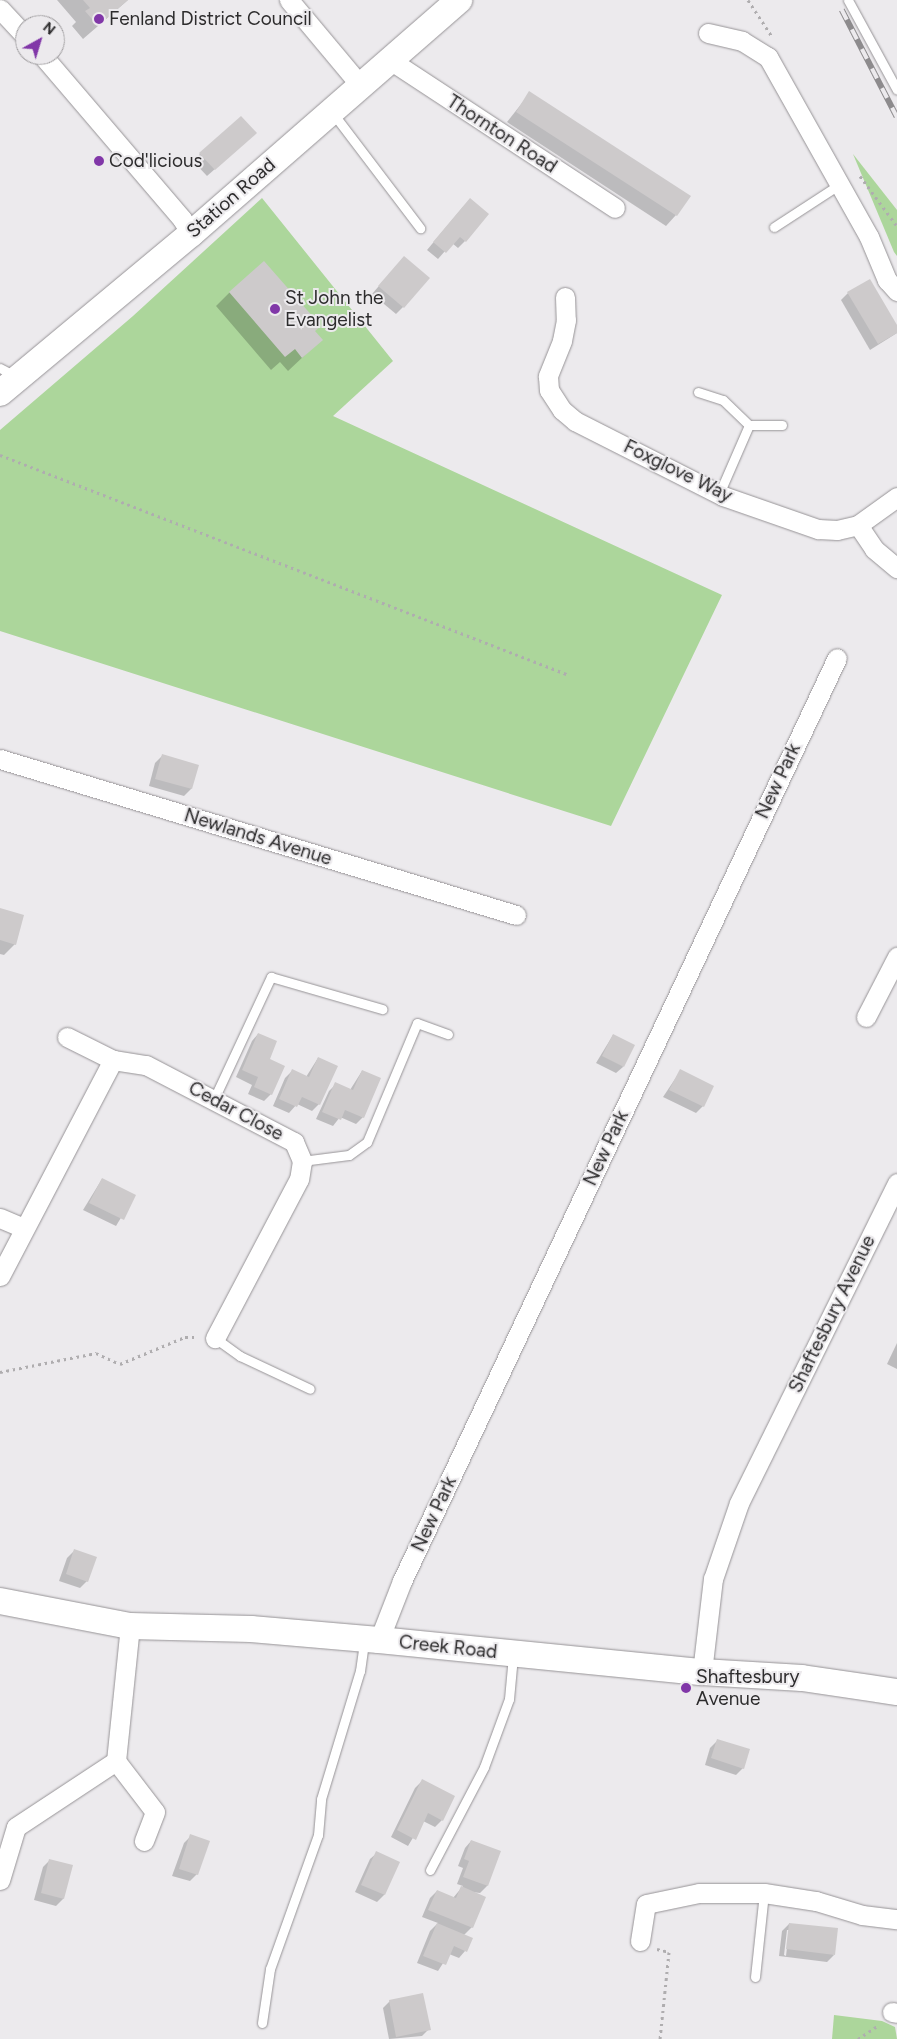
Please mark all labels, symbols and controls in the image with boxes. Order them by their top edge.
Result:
place label: Fenland District Council [109,8,312,30]
marker: Fenland District Council [93,13,105,25]
north arrow [15,15,65,65]
text: N [40,19,59,39]
street label: Thornton Road [443,90,561,178]
place label: Cod'licious [109,150,202,172]
street label: Station Road [182,153,280,243]
marker: Cod'licious [93,155,105,167]
place label: St John the Evangelist [285,287,383,331]
marker: St John the Evangelist [269,303,281,315]
street label: Foxglove Way [620,435,736,507]
street label: New Park [751,740,805,822]
street label: Newlands Avenue [181,804,335,870]
street label: Cedar Close [185,1076,287,1146]
street label: New Park [579,1107,633,1189]
street label: Shaftesbury Avenue [784,1232,880,1396]
street label: New Park [407,1473,461,1555]
street label: Creek Road [398,1631,498,1663]
place label: Shaftesbury Avenue [696,1666,799,1710]
marker: Shaftesbury Avenue [680,1682,692,1694]

